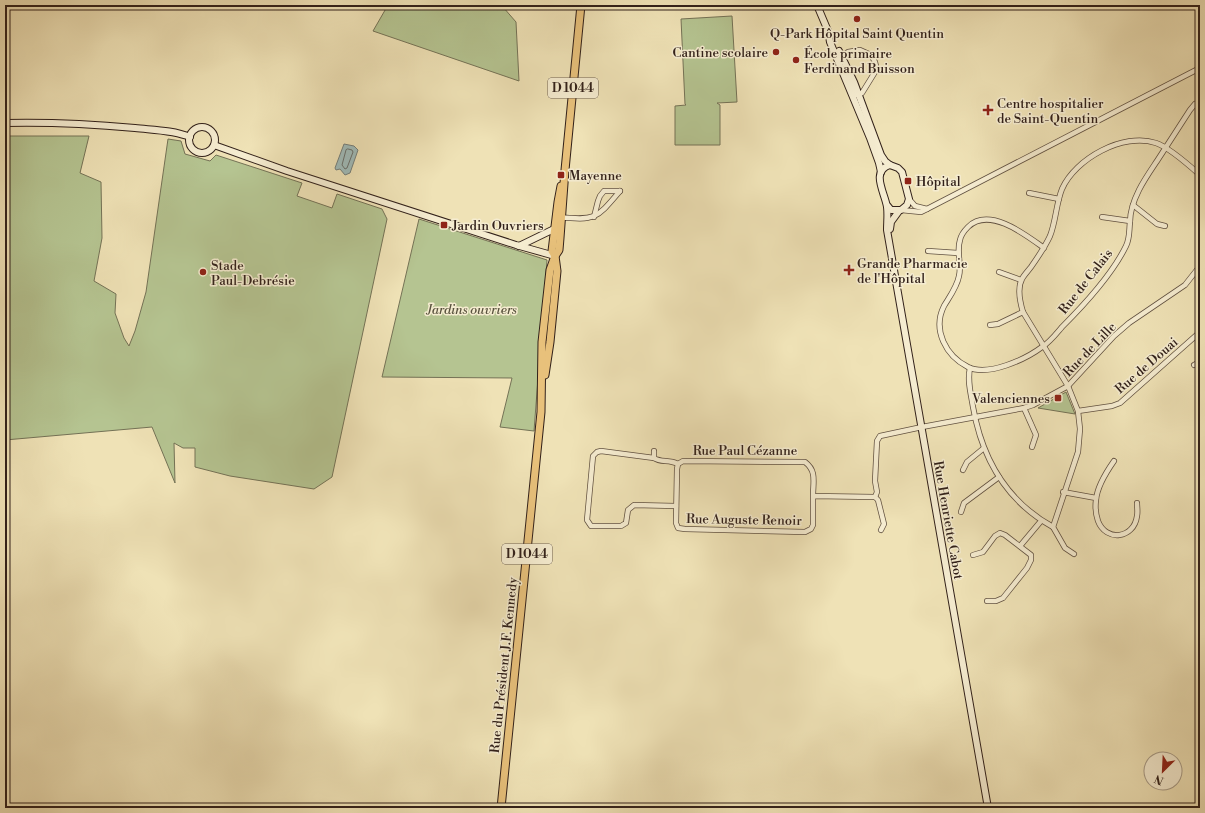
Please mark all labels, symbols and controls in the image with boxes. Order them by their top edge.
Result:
marker: Q-Park Hôpital Saint Quentin [852,14,862,24]
place label: Q-Park Hôpital Saint Quentin [770,26,944,42]
place label: Cantine scolaire [673,45,768,61]
place label: École primaire Ferdinand Buisson [804,45,915,77]
marker: Cantine scolaire [771,47,781,57]
marker: École primaire Ferdinand Buisson [791,55,801,65]
road number: D 1044 [548,78,598,98]
place label: Centre hospitalier de Saint-Quentin [997,96,1104,127]
marker: Centre hospitalier de Saint-Quentin [982,104,994,116]
place label: Mayenne [569,168,622,184]
marker: Mayenne [556,170,566,180]
place label: Hôpital [916,174,961,190]
marker: Hôpital [903,176,913,186]
place label: Jardin Ouvriers [451,218,544,234]
marker: Jardin Ouvriers [439,220,449,230]
street label: Rue de Calais [1055,246,1116,317]
place label: Grande Pharmacie de l'Hôpital [857,256,968,287]
place label: Stade Paul-Debrésie [211,258,295,289]
marker: Grande Pharmacie de l'Hôpital [844,265,854,275]
marker: Stade Paul-Debrésie [198,267,208,277]
park label: Jardins ouvriers [425,302,517,318]
street label: Rue de Lille [1060,319,1120,380]
street label: Rue de Douai [1112,334,1181,397]
place label: Valenciennes [971,391,1050,407]
marker: Valenciennes [1053,393,1063,403]
street label: Rue Paul Cézanne [693,443,798,459]
street label: Rue Henriette Cabot [930,460,966,581]
street label: Rue Auguste Renoir [686,511,802,529]
road number: D 1044 [502,544,552,564]
street label: Rue du Président J.F. Kennedy [487,576,521,754]
north arrow [1143,751,1183,791]
text: N [1152,771,1166,787]

